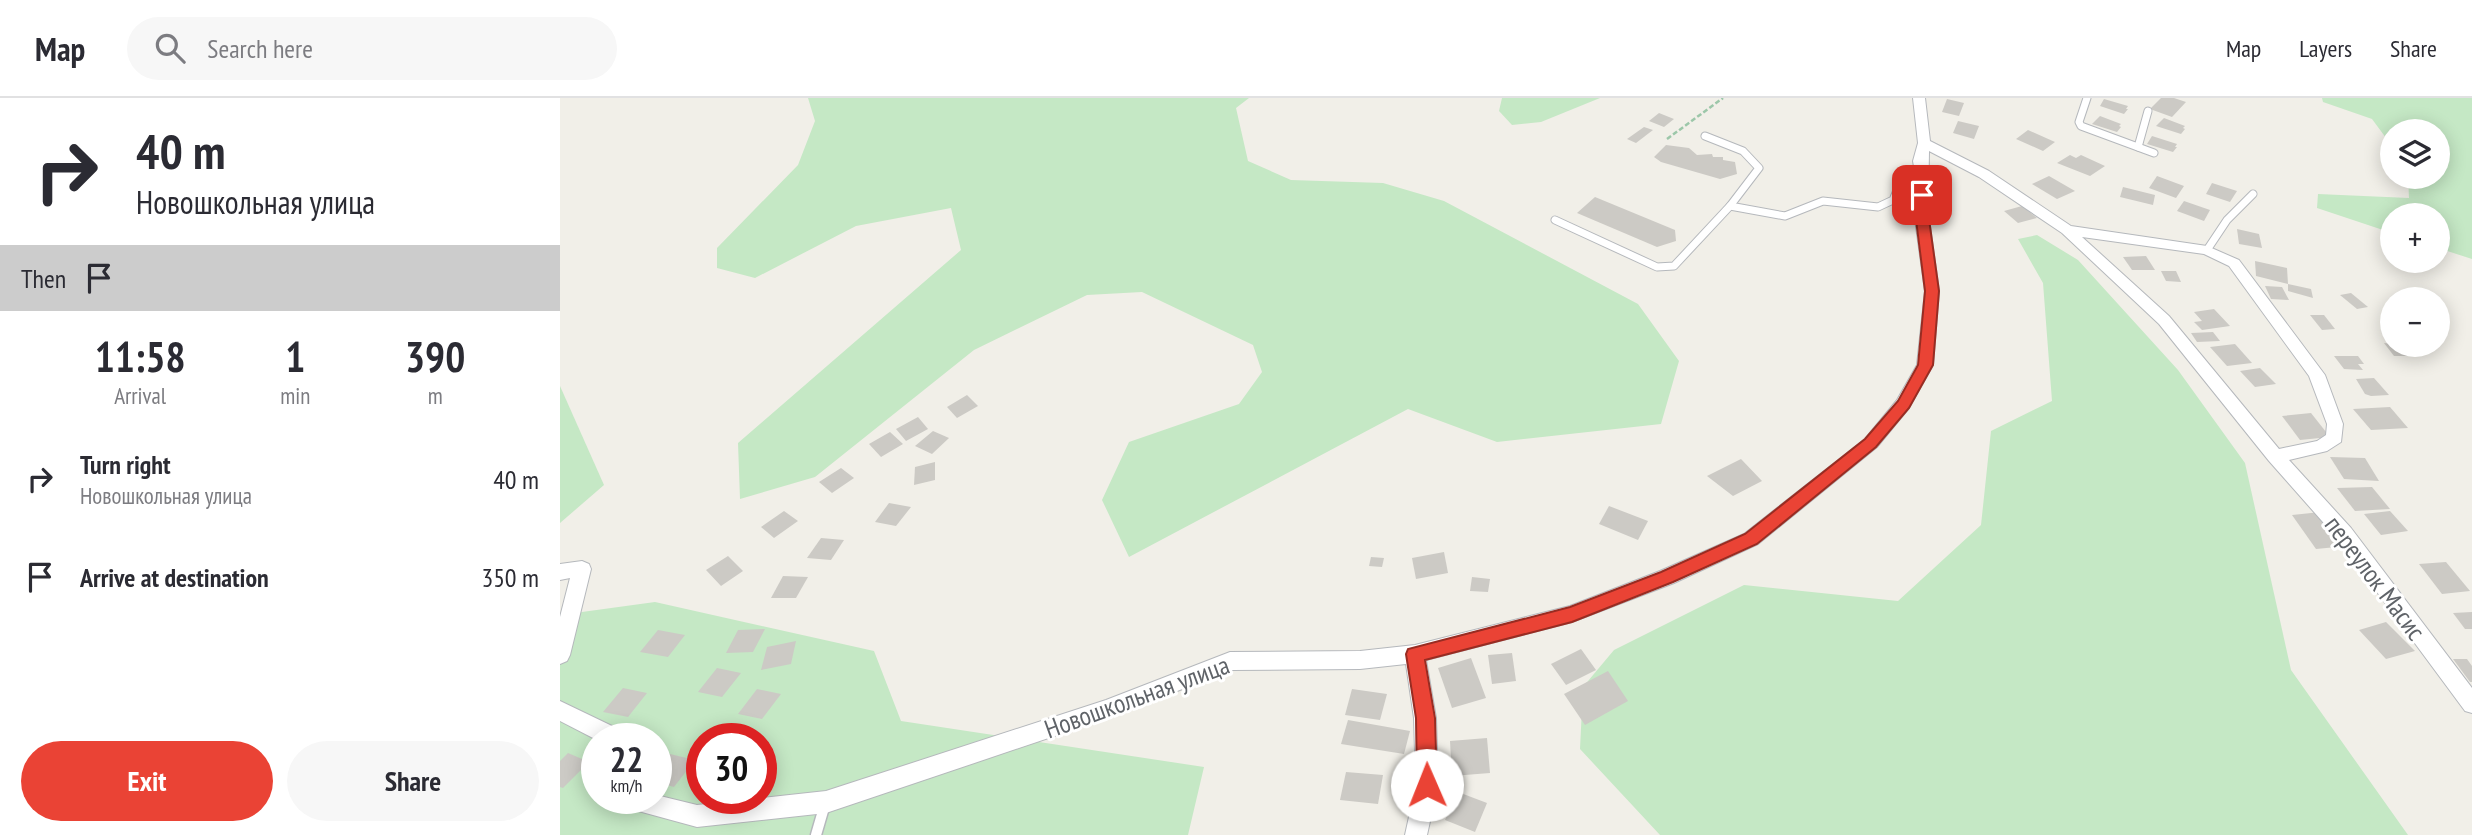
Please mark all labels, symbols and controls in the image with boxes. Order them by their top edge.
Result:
search box [127,17,617,80]
text: Map [35,27,85,70]
icon: search [151,29,189,67]
text: Search here [207,32,313,65]
text: Map [2226,33,2261,64]
text: Layers [2299,33,2352,64]
text: Share [2390,33,2437,64]
text: 40 m [136,119,225,183]
map controls [2380,119,2450,357]
button: layers [2380,119,2450,189]
icon: right [21,126,112,217]
pin [1892,165,1952,225]
icon: arrive [1903,176,1941,214]
text: Новошкольная улица [136,181,375,223]
button: + [2380,203,2450,273]
icon: arrive [80,259,118,297]
text: Then [21,262,66,295]
button: − [2380,287,2450,357]
text: 11:58 [95,329,186,384]
text: 1 [285,329,305,384]
text: 390 [405,329,465,384]
text: Arrival [114,381,166,410]
text: min [280,381,310,410]
text: m [428,381,443,410]
text: Turn right [80,448,171,481]
icon: right [21,460,59,498]
text: 40 m [493,463,539,496]
text: Новошкольная улица [80,481,252,510]
street label: переулок Масис [2318,509,2433,646]
icon: arrive [21,558,59,596]
text: Arrive at destination [80,561,269,594]
text: 350 m [481,561,539,594]
street label: Новошкольная улица [1040,648,1234,745]
speed limit sign: 30 [686,723,777,814]
text: 22 [610,736,643,782]
button: Exit [21,741,273,821]
button: Share [287,741,539,821]
position arrow [1390,748,1464,822]
text: km/h [611,774,642,797]

